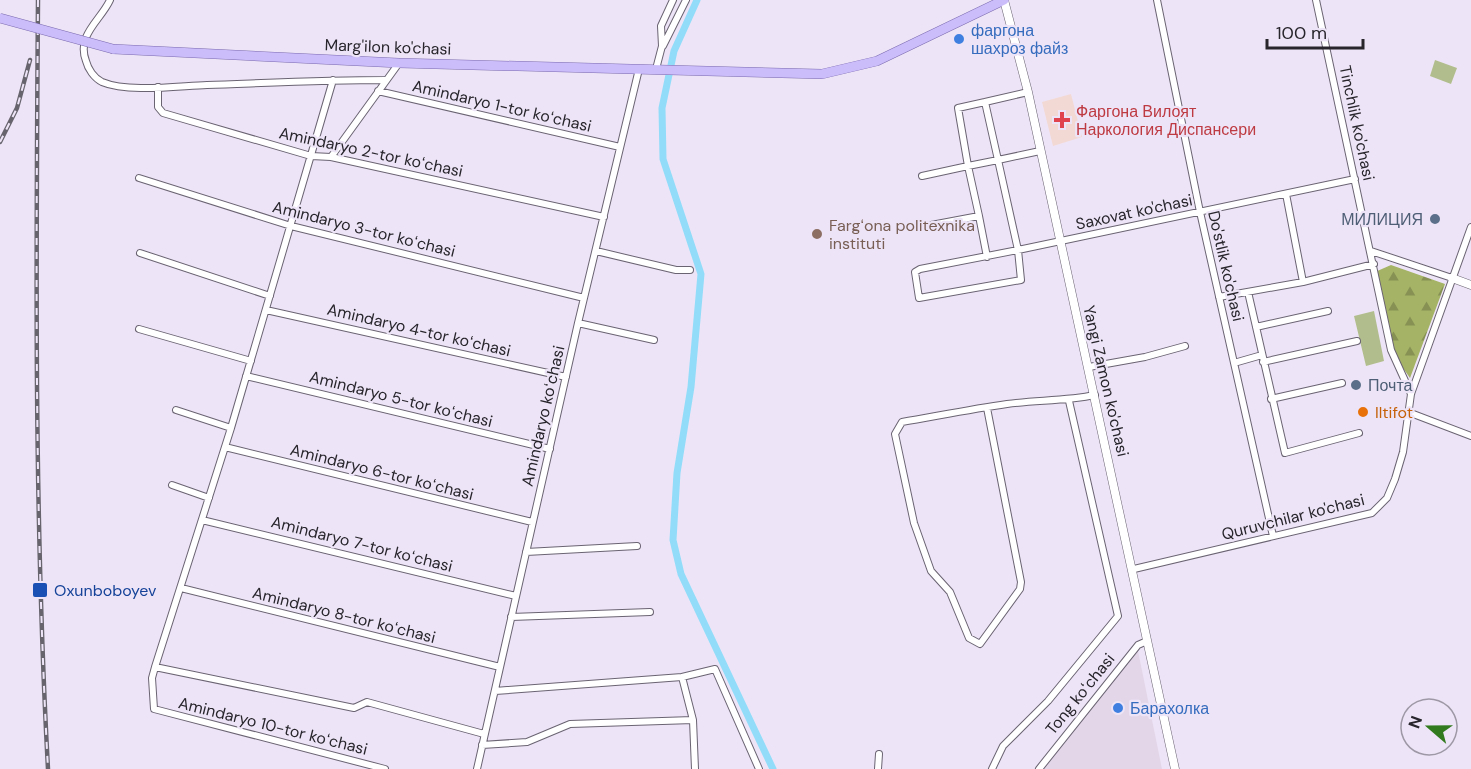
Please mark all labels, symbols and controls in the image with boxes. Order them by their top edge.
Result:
scale bar [1267,12,1363,50]
place label: фаргона шахроз файз [971,20,1068,59]
text: 100 m [1276,21,1327,45]
marker: фаргона шахроз файз [952,32,966,46]
street label: Marg'ilon ko'chasi [324,34,452,60]
street label: Tinchlik ko'chasi [1335,64,1379,182]
street label: Amindaryo 1-tor koʻchasi [410,75,594,137]
place label: Фаргона Вилоят Наркология Диспансери [1076,101,1256,140]
marker: Фаргона Вилоят Наркология Диспансери [1053,111,1071,129]
street label: Amindaryo 2-tor koʻchasi [277,122,465,182]
street label: Saxovat ko'chasi [1074,189,1194,235]
street label: Amindaryo 3-tor koʻchasi [270,196,458,262]
street label: Do'stlik ko'chasi [1203,209,1249,323]
place label: МИЛИЦИЯ [1341,209,1423,230]
marker: МИЛИЦИЯ [1428,212,1442,226]
place label: Fargʻona politexnika instituti [829,215,975,254]
marker: Fargʻona politexnika instituti [810,227,824,241]
street label: Amindaryo 4-tor koʻchasi [325,299,513,361]
street label: Yangi Zamon ko'chasi [1078,303,1134,459]
street label: Amindaryo koʻchasi [517,344,569,488]
street label: Amindaryo 5-tor koʻchasi [307,366,495,432]
place label: Почта [1368,375,1413,396]
marker: Почта [1349,378,1363,392]
place label: Iltifot [1375,402,1413,423]
marker: Iltifot [1356,405,1370,419]
street label: Amindaryo 6-tor koʻchasi [288,439,476,505]
street label: Quruvchilar ko'chasi [1219,489,1367,545]
street label: Amindaryo 7-tor koʻchasi [269,511,455,577]
place label: Oxunboboyev [54,580,157,601]
marker: Oxunboboyev [31,581,49,599]
street label: Amindaryo 8-tor koʻchasi [250,582,438,648]
street label: Tong koʻchasi [1041,649,1119,739]
street label: Amindaryo 10-tor koʻchasi [176,692,370,760]
north arrow [1399,697,1459,757]
place label: Барахолка [1130,698,1209,719]
marker: Барахолка [1111,701,1125,715]
text: N [1404,713,1427,731]

